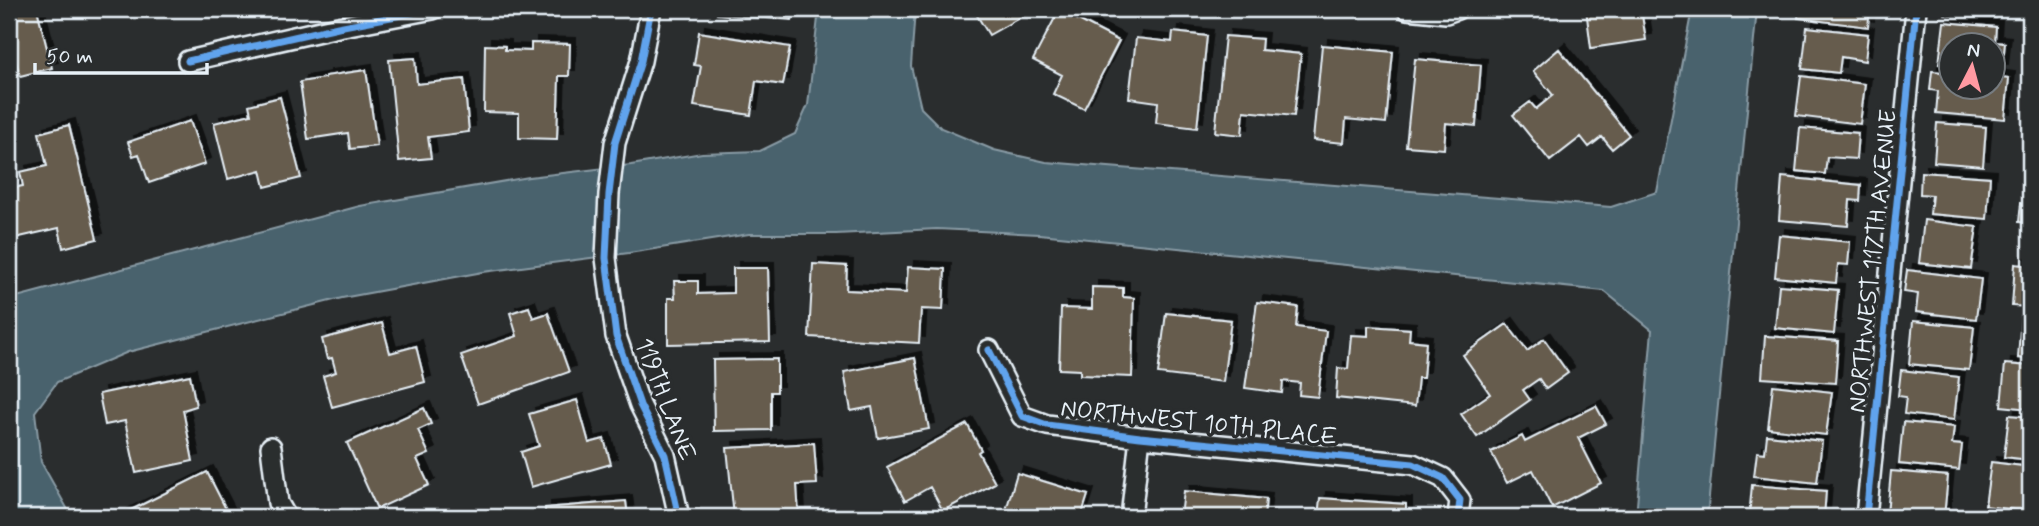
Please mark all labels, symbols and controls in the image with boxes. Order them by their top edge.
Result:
scale bar [35,32,206,76]
north arrow [1938,32,2008,102]
text: N [1966,37,1981,64]
text: 50 m [46,43,93,71]
street label: NORTHWEST 117TH AVENUE [1842,108,1905,414]
street label: 119TH LANE [627,334,702,465]
street label: NORTHWEST 10TH PLACE [1059,394,1339,453]

